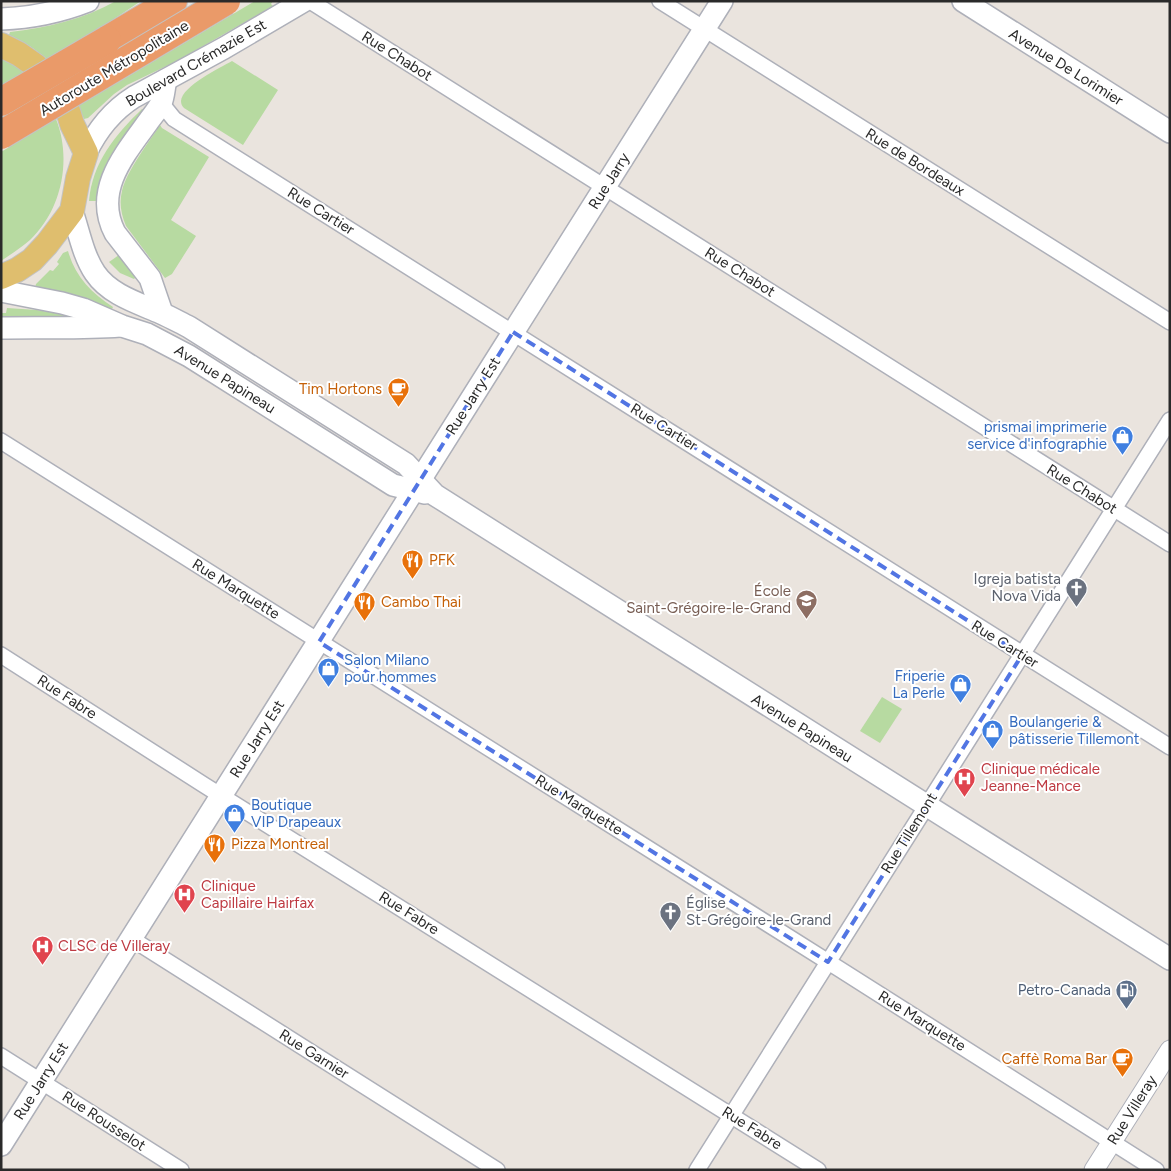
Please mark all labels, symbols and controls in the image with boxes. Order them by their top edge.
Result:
street label: Boulevard Crémazie Est [123,15,270,111]
street label: Autoroute Métropolitaine [36,16,192,120]
street label: Avenue De Lorimier [1006,25,1126,109]
street label: Rue Chabot [358,27,436,85]
street label: Rue de Bordeaux [862,124,968,200]
street label: Rue Jarry [585,149,633,213]
street label: Rue Cartier [284,183,358,239]
street label: Rue Chabot [701,243,779,301]
street label: Avenue Papineau [171,341,279,417]
street label: Rue Jarry Est [442,354,504,438]
cafe icon: Tim Hortons [386,377,410,408]
place label: Tim Hortons [299,380,382,398]
street label: Rue Cartier [627,399,701,455]
place label: prismai imprimerie service d'infographie [967,418,1107,453]
shop icon: prismai imprimerie service d'infographie [1111,424,1135,455]
street label: Rue Chabot [1043,460,1121,518]
restaurant icon: PFK [401,548,425,579]
place label: PFK [429,551,456,569]
street label: Rue Marquette [189,555,283,623]
place label: Igreja batista Nova Vida [974,570,1061,605]
church icon: Igreja batista Nova Vida [1065,576,1089,607]
place label: École Saint-Grégoire-le-Grand [626,582,791,617]
school or university icon: École Saint-Grégoire-le-Grand [795,588,819,619]
restaurant icon: Cambo Thai [353,590,377,621]
place label: Cambo Thai [381,593,461,611]
street label: Rue Cartier [968,616,1042,672]
place label: Salon Milano pour hommes [344,651,437,686]
shop icon: Salon Milano pour hommes [316,657,340,688]
place label: Friperie La Perle [893,667,945,702]
street label: Rue Fabre [34,671,100,723]
shop icon: Friperie La Perle [949,673,973,704]
street label: Avenue Papineau [748,690,856,766]
street label: Rue Jarry Est [226,697,288,781]
place label: Boulangerie & pâtisserie Tillemont [1009,713,1140,748]
shop icon: Boulangerie & pâtisserie Tillemont [981,719,1005,750]
place label: Clinique médicale Jeanne-Mance [981,760,1100,795]
hospital icon: Clinique médicale Jeanne-Mance [953,766,977,797]
street label: Rue Marquette [532,771,626,839]
street label: Rue Tillemont [877,789,941,877]
place label: Boutique VIP Drapeaux [251,796,341,831]
shop icon: Boutique VIP Drapeaux [223,802,247,833]
restaurant icon: Pizza Montreal [203,832,227,863]
place label: Pizza Montreal [231,835,329,853]
place label: Clinique Capillaire Hairfax [201,877,314,912]
hospital icon: Clinique Capillaire Hairfax [173,883,197,914]
street label: Rue Fabre [376,888,442,938]
place label: Église St-Grégoire-le-Grand [686,894,831,929]
church icon: Église St-Grégoire-le-Grand [658,900,682,931]
hospital icon: CLSC de Villeray [30,934,54,965]
place label: CLSC de Villeray [58,937,170,955]
fuel station icon: Petro-Canada [1115,978,1139,1009]
place label: Petro-Canada [1018,981,1111,999]
street label: Rue Marquette [875,987,969,1055]
street label: Rue Garnier [276,1025,352,1083]
street label: Rue Jarry Est [10,1039,72,1123]
cafe icon: Caffè Roma Bar [1111,1047,1135,1078]
place label: Caffè Roma Bar [1002,1050,1107,1068]
street label: Rue Villeray [1103,1072,1161,1148]
street label: Rue Rousselot [59,1087,149,1155]
street label: Rue Fabre [719,1103,785,1153]

